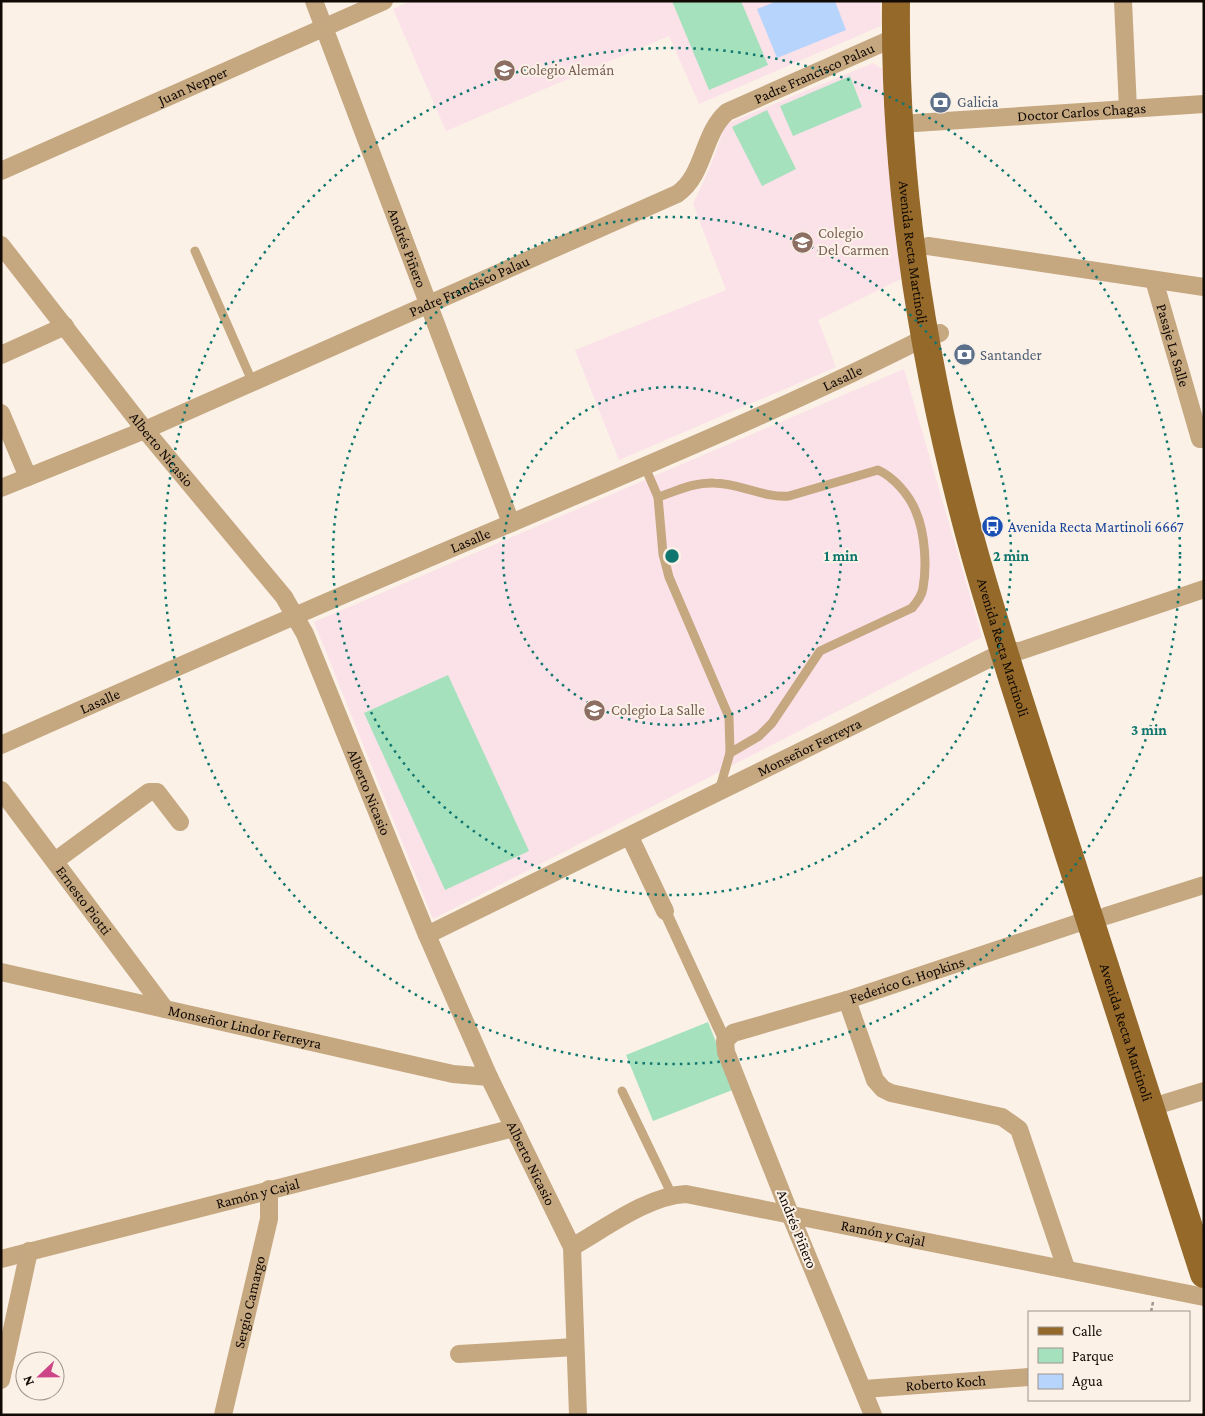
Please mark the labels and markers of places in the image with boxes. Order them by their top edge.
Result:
school or university icon: Colegio Alemán [492,58,516,82]
place label: Colegio Alemán [520,62,614,79]
bank icon: Galicia [929,90,953,114]
place label: Galicia [957,94,998,110]
place label: Colegio Del Carmen [818,225,889,258]
school or university icon: Colegio Del Carmen [790,230,814,254]
bank icon: Santander [952,343,976,367]
place label: Santander [980,347,1042,363]
bus stop icon: Avenida Recta Martinoli 6667 [980,515,1004,539]
place label: Avenida Recta Martinoli 6667 [1008,519,1184,535]
centre of rings [663,547,681,565]
school or university icon: Colegio La Salle [583,698,607,722]
place label: Colegio La Salle [611,702,705,719]

